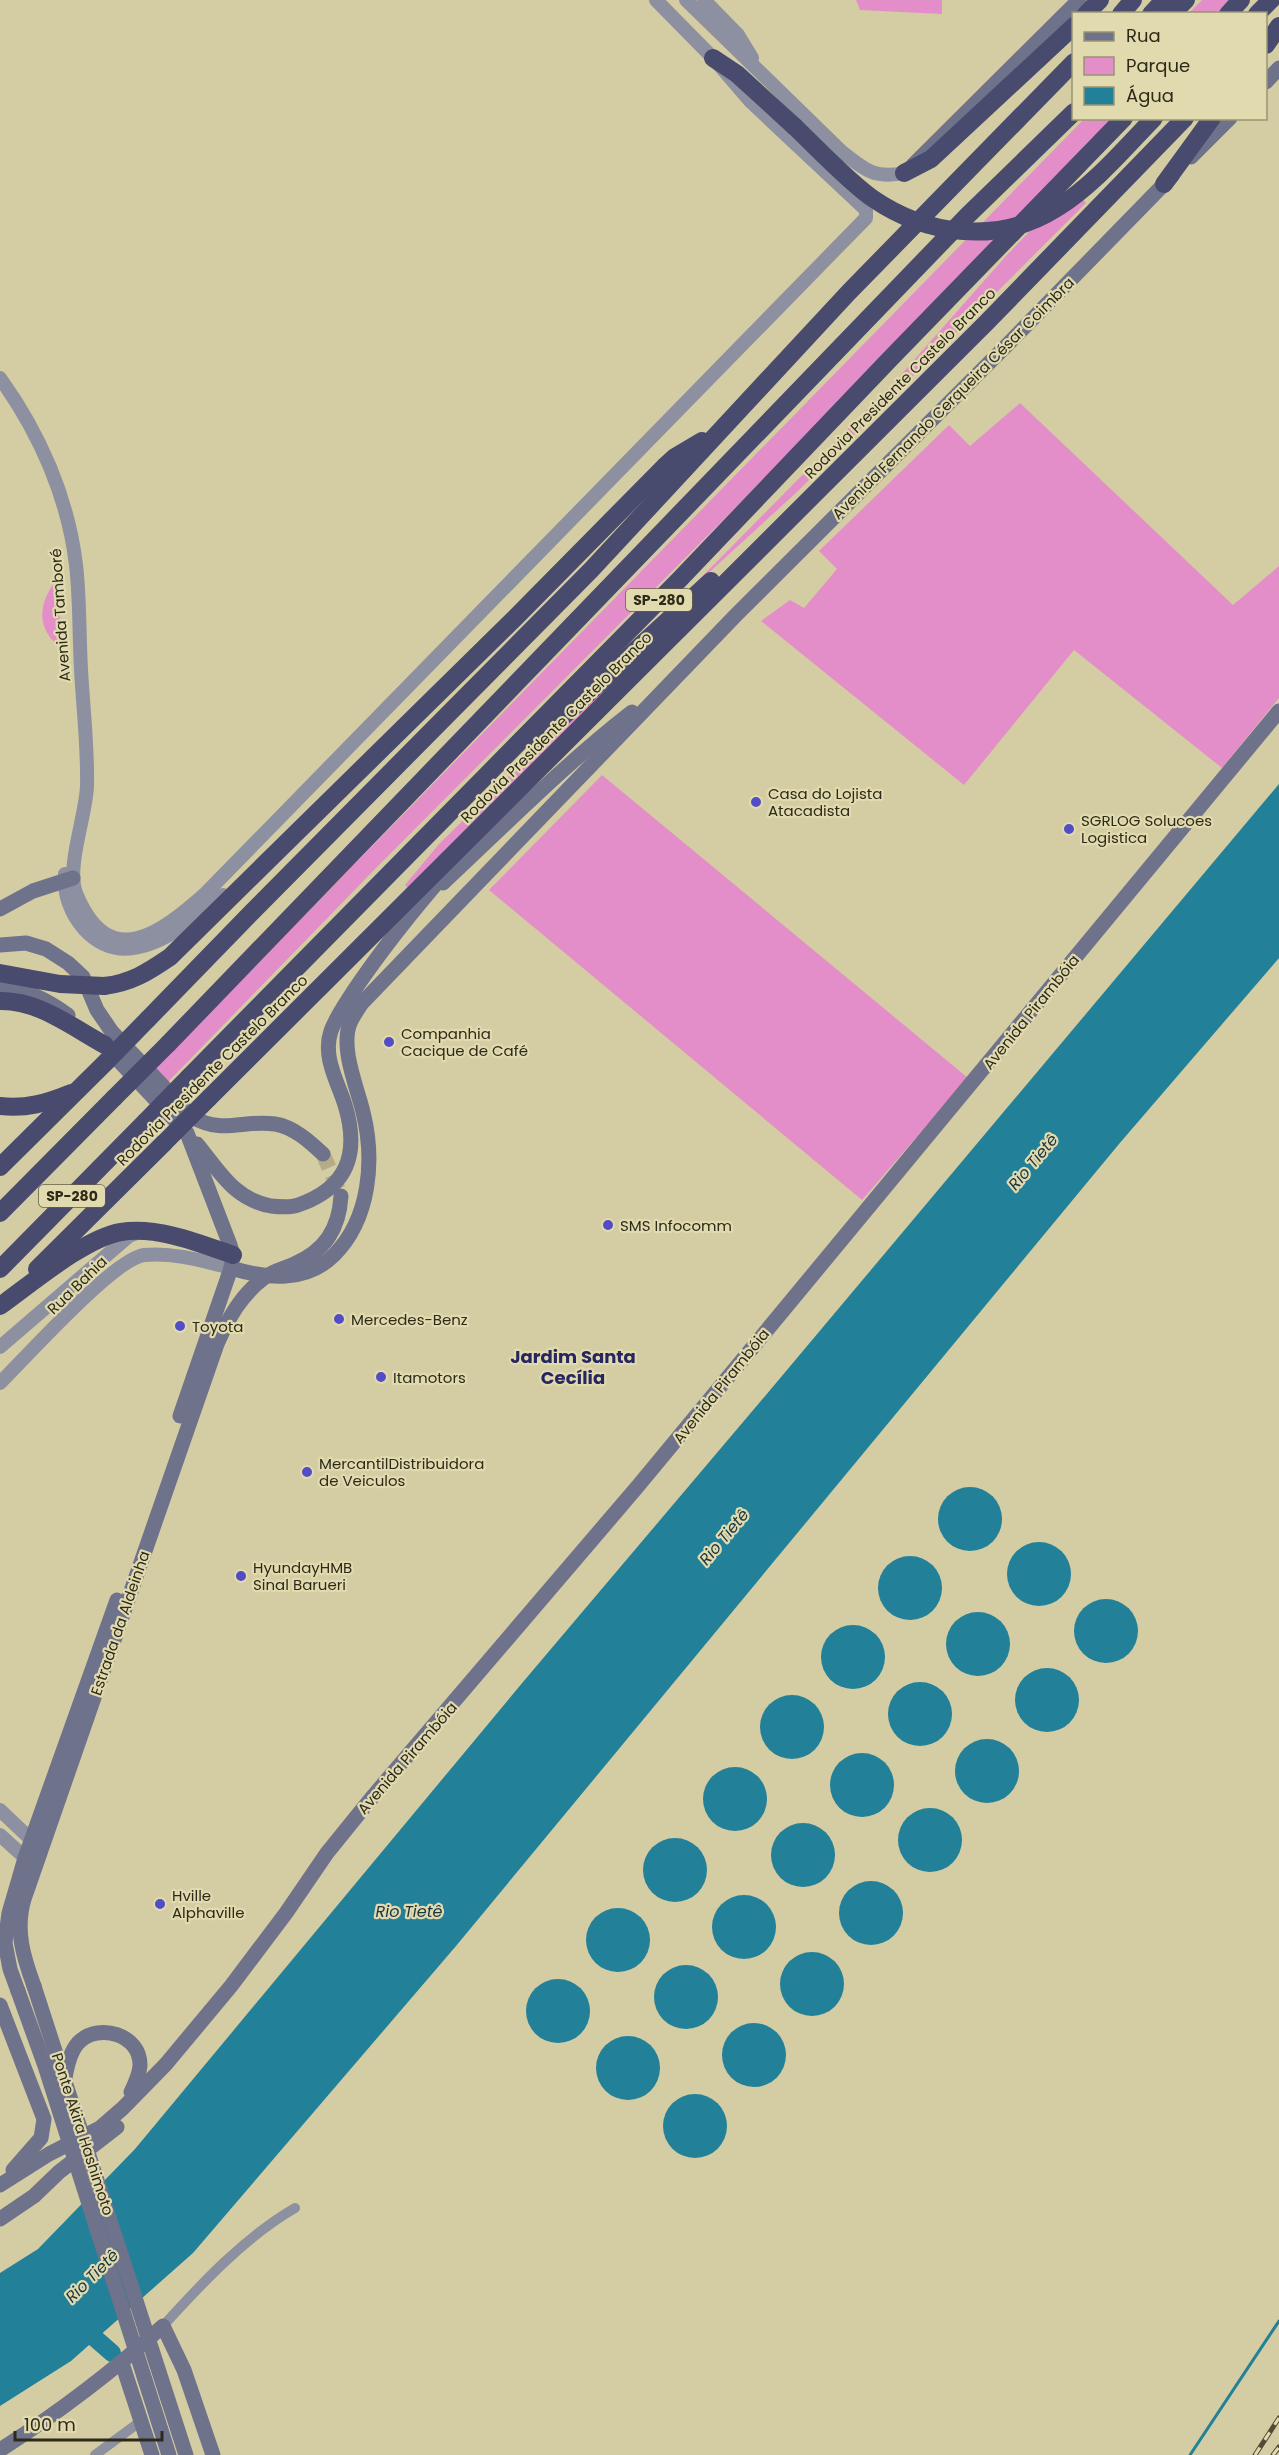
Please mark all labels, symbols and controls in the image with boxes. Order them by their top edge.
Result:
legend [1072,12,1267,120]
text: Rua [1126,23,1161,48]
text: Parque [1126,53,1190,78]
text: Água [1126,83,1174,108]
street label: Avenida Fernando Cerqueira César Coimbra [827,272,1079,524]
street label: Rodovia Presidente Castelo Branco [800,283,1000,483]
street label: Avenida Tamboré [45,548,75,682]
road number: SP-280 [626,589,692,611]
street label: Rodovia Presidente Castelo Branco [456,627,656,827]
place label: Casa do Lojista Atacadista [768,783,882,821]
marker: Casa do Lojista Atacadista [749,795,763,809]
place label: SGRLOG Solucoes Logistica [1081,810,1212,848]
marker: SGRLOG Solucoes Logistica [1062,822,1076,836]
street label: Avenida Pirambóia [978,950,1084,1074]
street label: Rodovia Presidente Castelo Branco [112,970,312,1170]
place label: Companhia Cacique de Café [401,1023,528,1061]
marker: Companhia Cacique de Café [382,1035,396,1049]
water label: Rio Tietê [1003,1129,1063,1195]
road number: SP-280 [39,1185,105,1207]
place label: SMS Infocomm [620,1215,732,1236]
marker: SMS Infocomm [601,1218,615,1232]
street label: Rua Bahia [43,1251,111,1319]
place label: Mercedes-Benz [351,1309,468,1330]
marker: Mercedes-Benz [332,1312,346,1326]
place label: Toyota [192,1316,243,1337]
marker: Toyota [173,1319,187,1333]
street label: Avenida Pirambóia [668,1324,774,1448]
district label: Jardim Santa Cecília [510,1344,636,1390]
place label: Itamotors [393,1367,466,1388]
marker: Itamotors [374,1370,388,1384]
place label: MercantilDistribuidora de Veiculos [319,1453,484,1491]
marker: MercantilDistribuidora de Veiculos [300,1465,314,1479]
water label: Rio Tietê [694,1504,754,1570]
street label: Estrada da Aldeinha [85,1548,155,1698]
place label: HyundayHMB Sinal Barueri [253,1557,352,1595]
marker: HyundayHMB Sinal Barueri [234,1569,248,1583]
street label: Avenida Pirambóia [352,1697,462,1819]
place label: Hville Alphaville [172,1885,244,1923]
marker: Hville Alphaville [153,1897,167,1911]
water label: Rio Tietê [376,1900,443,1923]
street label: Ponte Akira Hashimoto [47,2050,119,2218]
water label: Rio Tietê [60,2244,124,2308]
scale bar [15,2404,162,2442]
text: 100 m [24,2412,76,2437]

